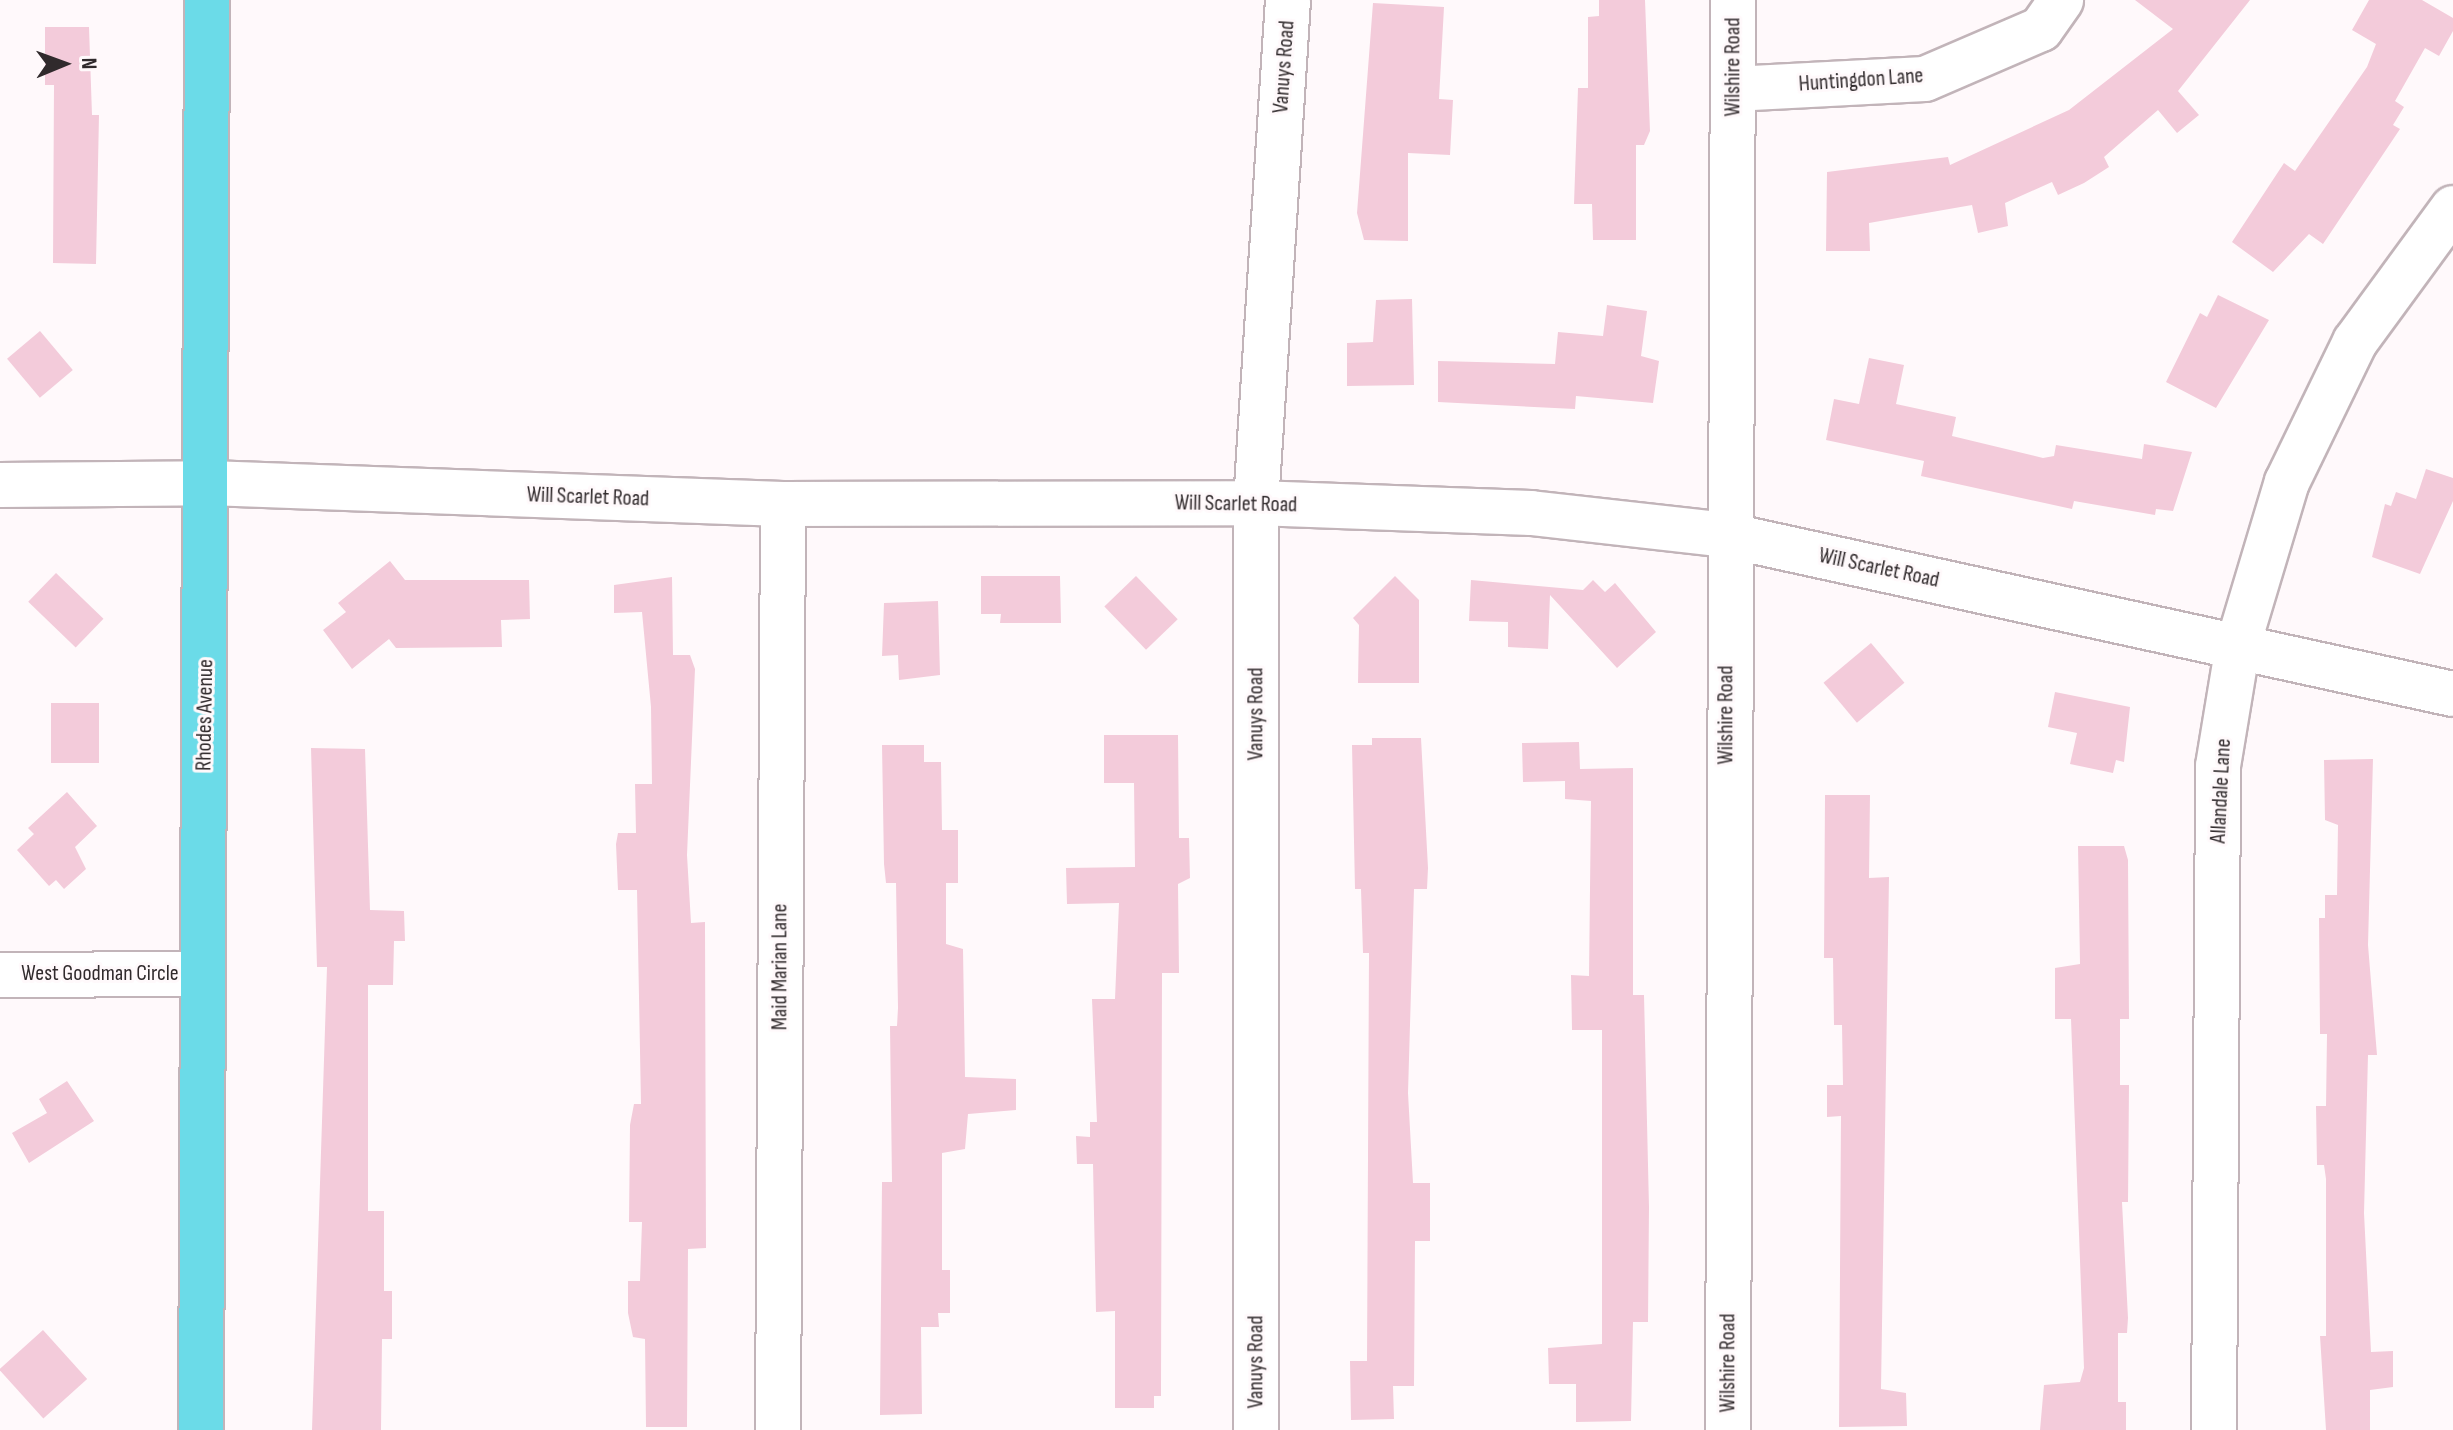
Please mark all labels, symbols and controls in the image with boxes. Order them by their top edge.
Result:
street label: Wilshire Road [1720,18,1746,116]
street label: Vanuys Road [1268,20,1300,114]
north arrow [24,24,104,104]
text: N [75,57,102,70]
street label: Huntingdon Lane [1798,62,1924,98]
street label: Will Scarlet Road [526,482,650,512]
street label: Will Scarlet Road [1175,490,1297,518]
street label: Will Scarlet Road [1816,542,1942,594]
street label: Rhodes Avenue [191,659,219,771]
street label: Wilshire Road [1713,666,1739,764]
street label: Vanuys Road [1243,668,1269,760]
street label: Allandale Lane [2205,738,2237,844]
street label: Maid Marian Lane [767,904,793,1030]
street label: West Goodman Circle [21,961,179,987]
street label: Wilshire Road [1715,1314,1741,1412]
street label: Vanuys Road [1243,1316,1269,1408]

